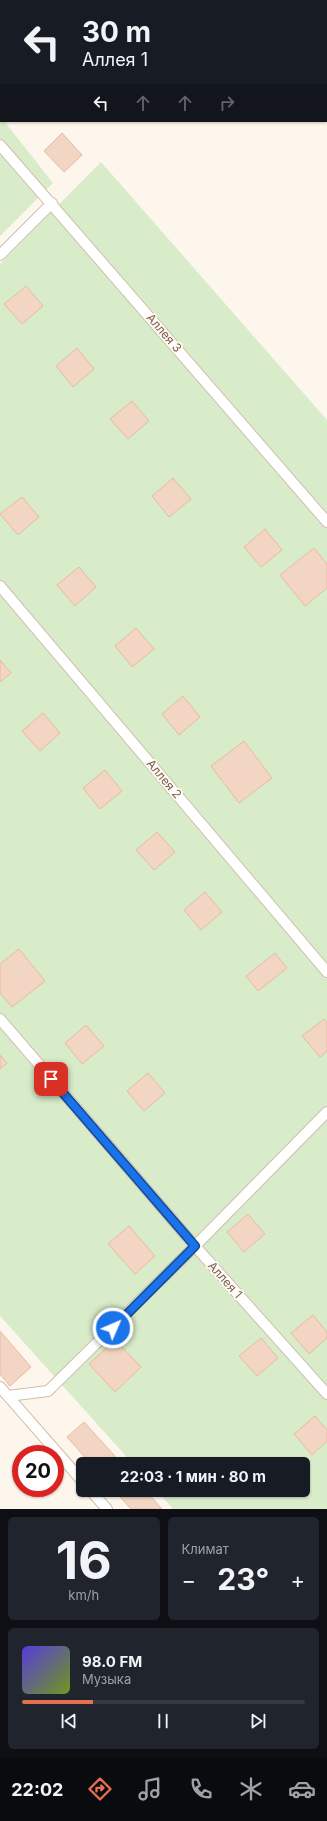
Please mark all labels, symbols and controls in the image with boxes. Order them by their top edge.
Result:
text: 30 m [82,15,151,49]
icon: left [16,16,68,68]
text: Аллея 1 [82,49,148,70]
icon: left [90,92,112,114]
icon: ahead [132,92,154,114]
icon: ahead [174,92,196,114]
icon: right [216,92,238,114]
street label: Аллея 3 [143,310,185,355]
street label: Аллея 2 [144,756,185,801]
pin [34,1062,68,1096]
icon: arrive [40,1068,62,1090]
street label: Аллея 1 [205,1258,246,1301]
position arrow [92,1307,134,1349]
speed limit sign: 20 [12,1445,64,1497]
text: 22:03 · 1 мин · 80 m [120,1467,266,1486]
text: 16 [56,1529,112,1592]
text: Климат [182,1541,229,1557]
text: 23° [217,1561,269,1597]
text: − [182,1567,196,1593]
text: + [290,1567,305,1593]
text: km/h [68,1587,99,1603]
text: 98.0 FM [82,1652,142,1671]
text: Музыка [82,1671,131,1687]
icon: previous [58,1710,80,1732]
icon: pause [152,1710,174,1732]
icon: next [247,1710,269,1732]
icon: directions [86,1775,114,1803]
icon: music [136,1775,164,1803]
icon: phone [187,1775,215,1803]
icon: climate [237,1775,265,1803]
icon: car [288,1775,316,1803]
text: 22:02 [11,1779,63,1800]

